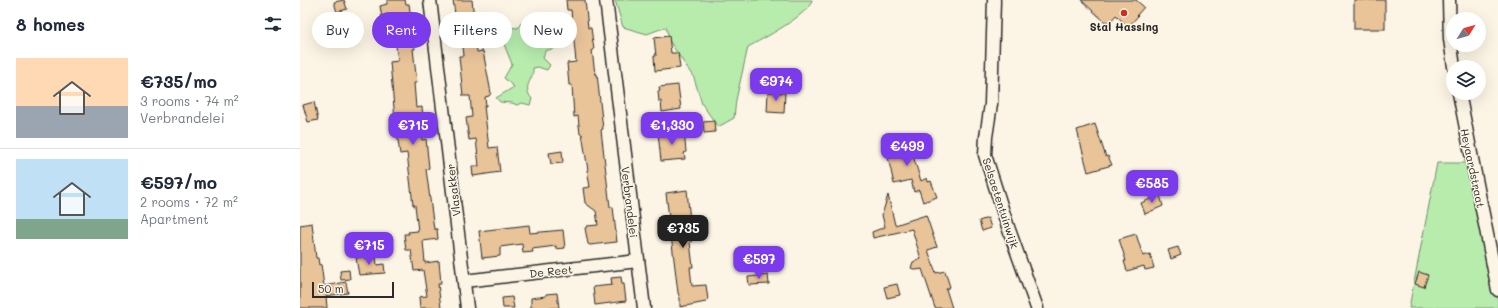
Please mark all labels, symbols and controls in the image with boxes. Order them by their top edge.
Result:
marker: Stal Hassing [1119,8,1129,18]
chip: Buy [312,12,364,48]
chip: Rent [372,12,431,48]
chip: Filters [439,12,512,48]
chip: New [520,12,577,48]
north arrow [1446,12,1486,52]
map controls [1446,12,1486,100]
text: 8 homes [16,13,85,35]
icon: filters [262,13,284,35]
place label: Stal Hassing [1090,19,1159,34]
button: layers [1446,60,1486,100]
pin: €974 [752,68,800,102]
text: €735/mo [140,70,217,92]
text: €974 [759,72,793,89]
icon: home [48,74,96,122]
text: 3 rooms · 74 m² [140,92,239,109]
text: Verbrandelei [140,109,225,126]
pin: €715 [389,112,437,146]
pin: €1,330 [639,112,705,146]
text: €715 [397,116,429,133]
text: €1,330 [650,116,694,133]
street label: Heyaardstraat [1457,127,1489,209]
pin: €499 [883,133,931,167]
text: €499 [890,137,924,154]
street label: Selsaetentuinwijk [979,156,1023,250]
street label: Vlasakker [442,163,464,217]
street label: Verbrandelei [618,166,642,238]
pin: €585 [1128,170,1176,204]
text: €597/mo [140,171,217,193]
text: €585 [1135,174,1169,191]
icon: home [48,175,96,223]
text: 2 rooms · 72 m² [140,193,238,210]
text: Apartment [140,210,209,227]
pin: €735 [659,215,707,249]
text: €735 [666,219,700,236]
pin: €715 [345,232,393,266]
text: €715 [353,236,385,253]
pin: €597 [735,246,783,280]
text: €597 [742,250,776,267]
street label: De Reet [529,261,574,281]
scale bar [312,280,394,299]
text: 50 m [318,281,344,296]

